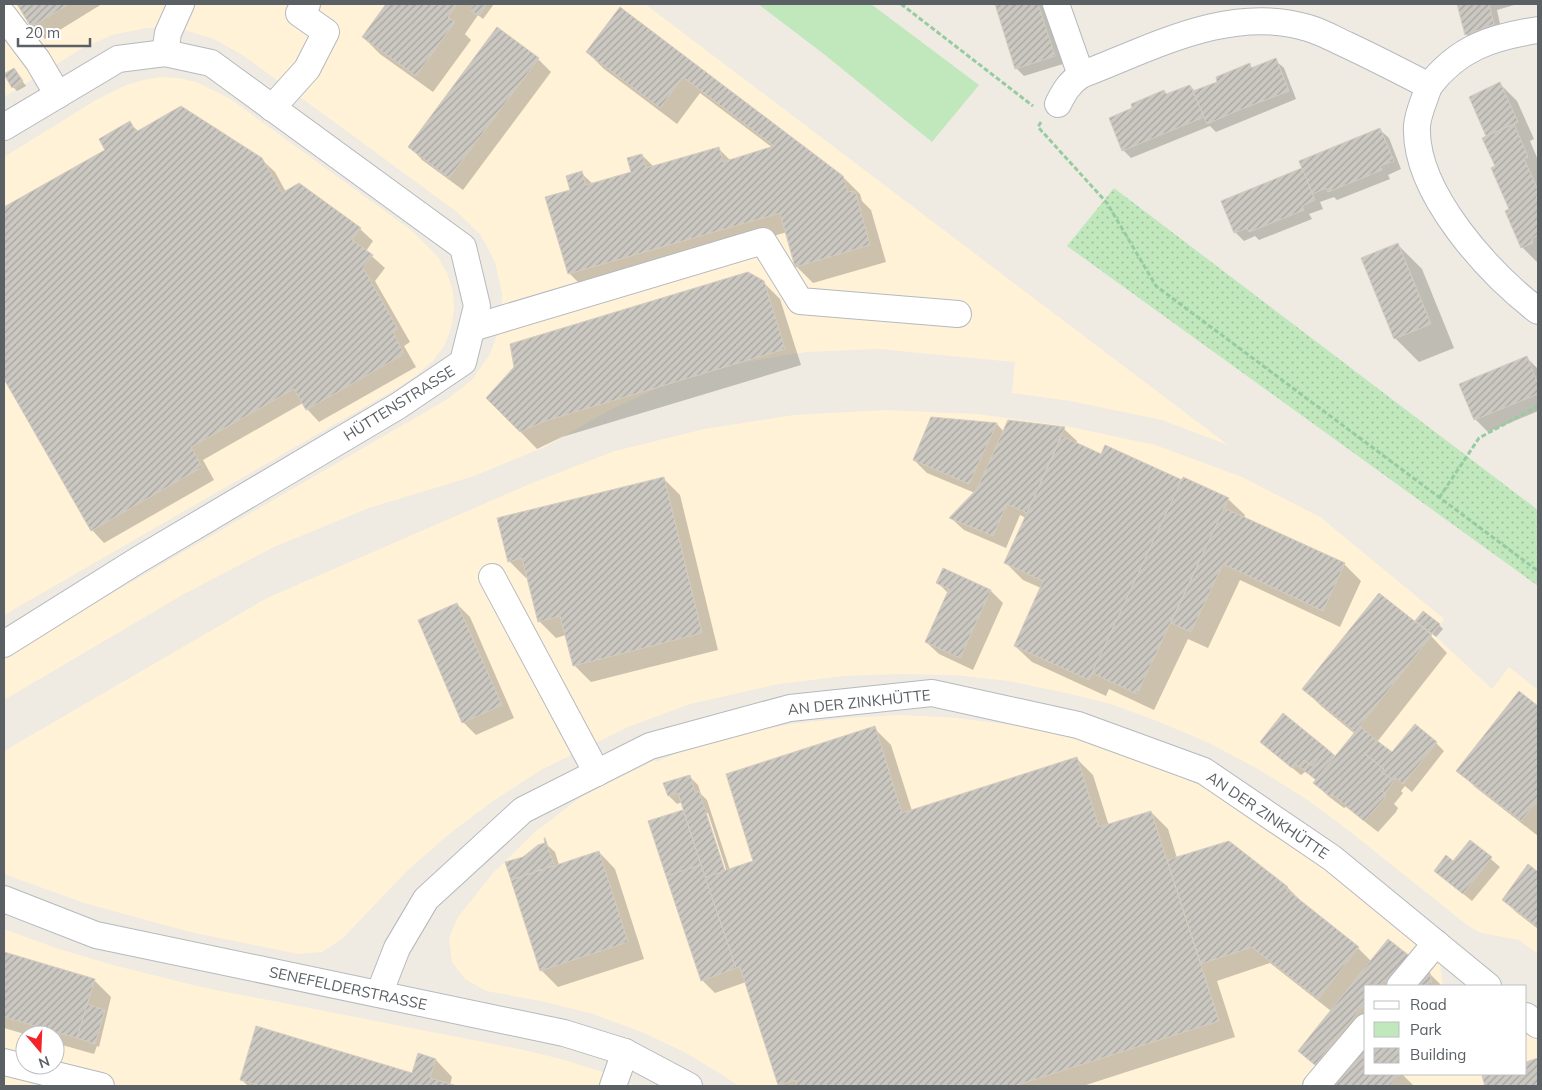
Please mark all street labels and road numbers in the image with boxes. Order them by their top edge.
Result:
street label: HÜTTENSTRASSE [340,361,458,445]
street label: AN DER ZINKHÜTTE [787,685,932,719]
street label: AN DER ZINKHÜTTE [1203,767,1333,863]
street label: SENEFELDERSTRASSE [267,962,429,1014]

